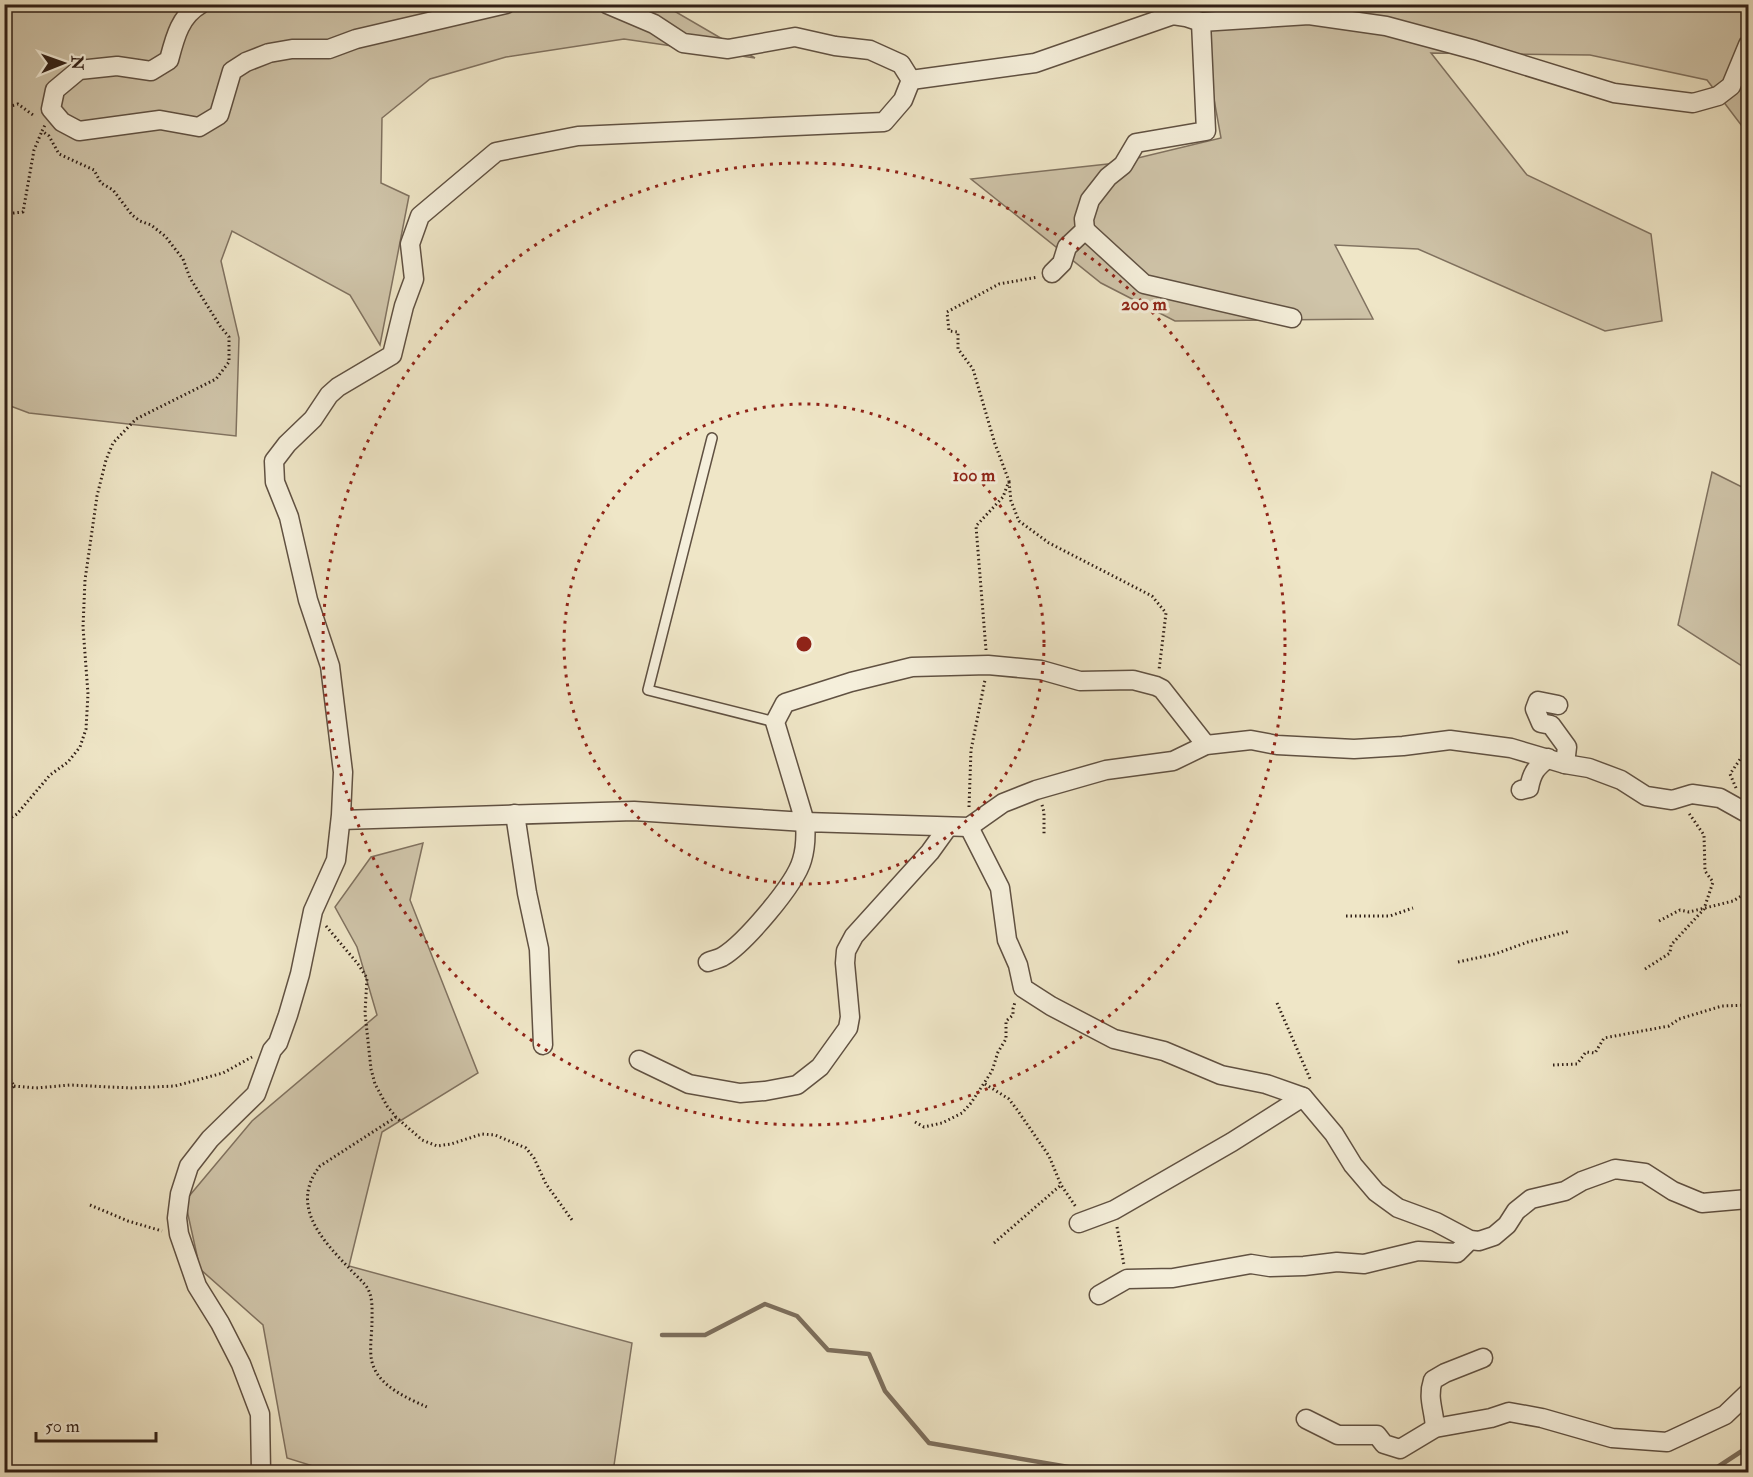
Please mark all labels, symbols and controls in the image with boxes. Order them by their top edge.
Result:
north arrow [33,33,93,93]
text: N [67,54,87,71]
text: 200 m [1121,293,1168,316]
text: 100 m [953,464,996,487]
centre of rings [794,634,814,654]
scale bar [36,1405,156,1443]
text: 50 m [45,1415,80,1438]

